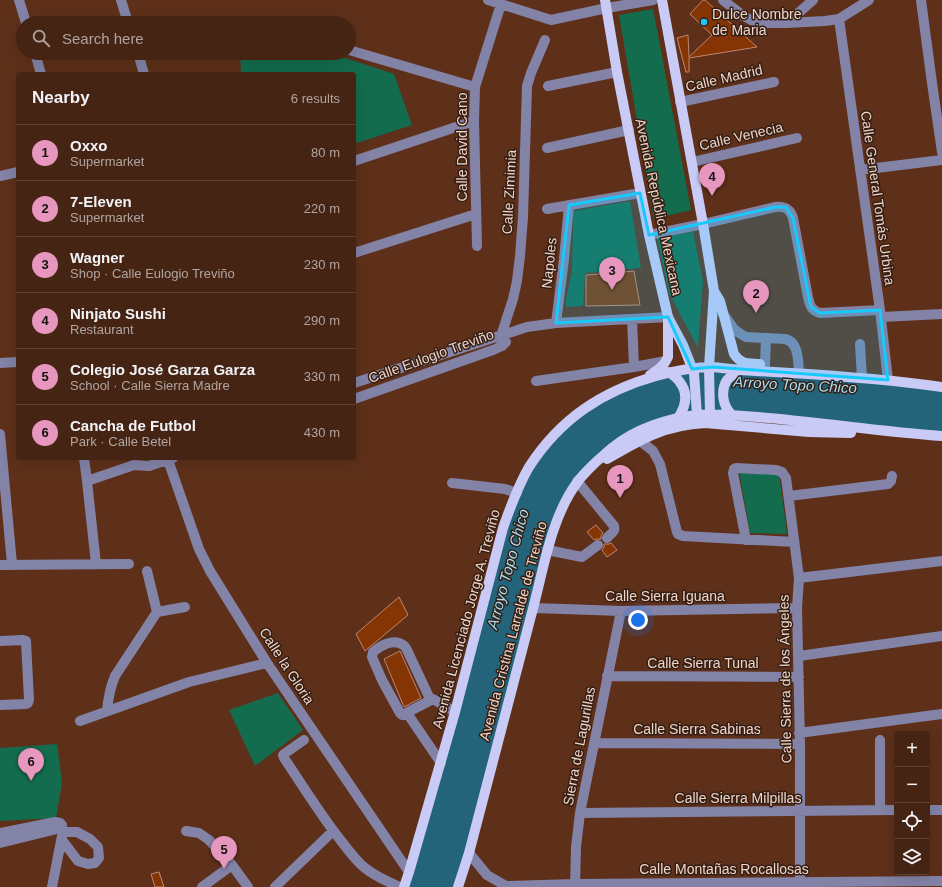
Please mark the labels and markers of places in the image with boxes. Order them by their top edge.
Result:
place label: Dulce Nombre de Maria [712,6,802,38]
marker: Dulce Nombre de Maria [699,17,709,27]
pin: 4 [699,163,725,196]
pin: 3 [599,257,625,290]
pin: 2 [743,280,769,313]
pin: 1 [607,465,633,498]
pin: 6 [18,748,44,781]
pin: 5 [211,836,237,869]

